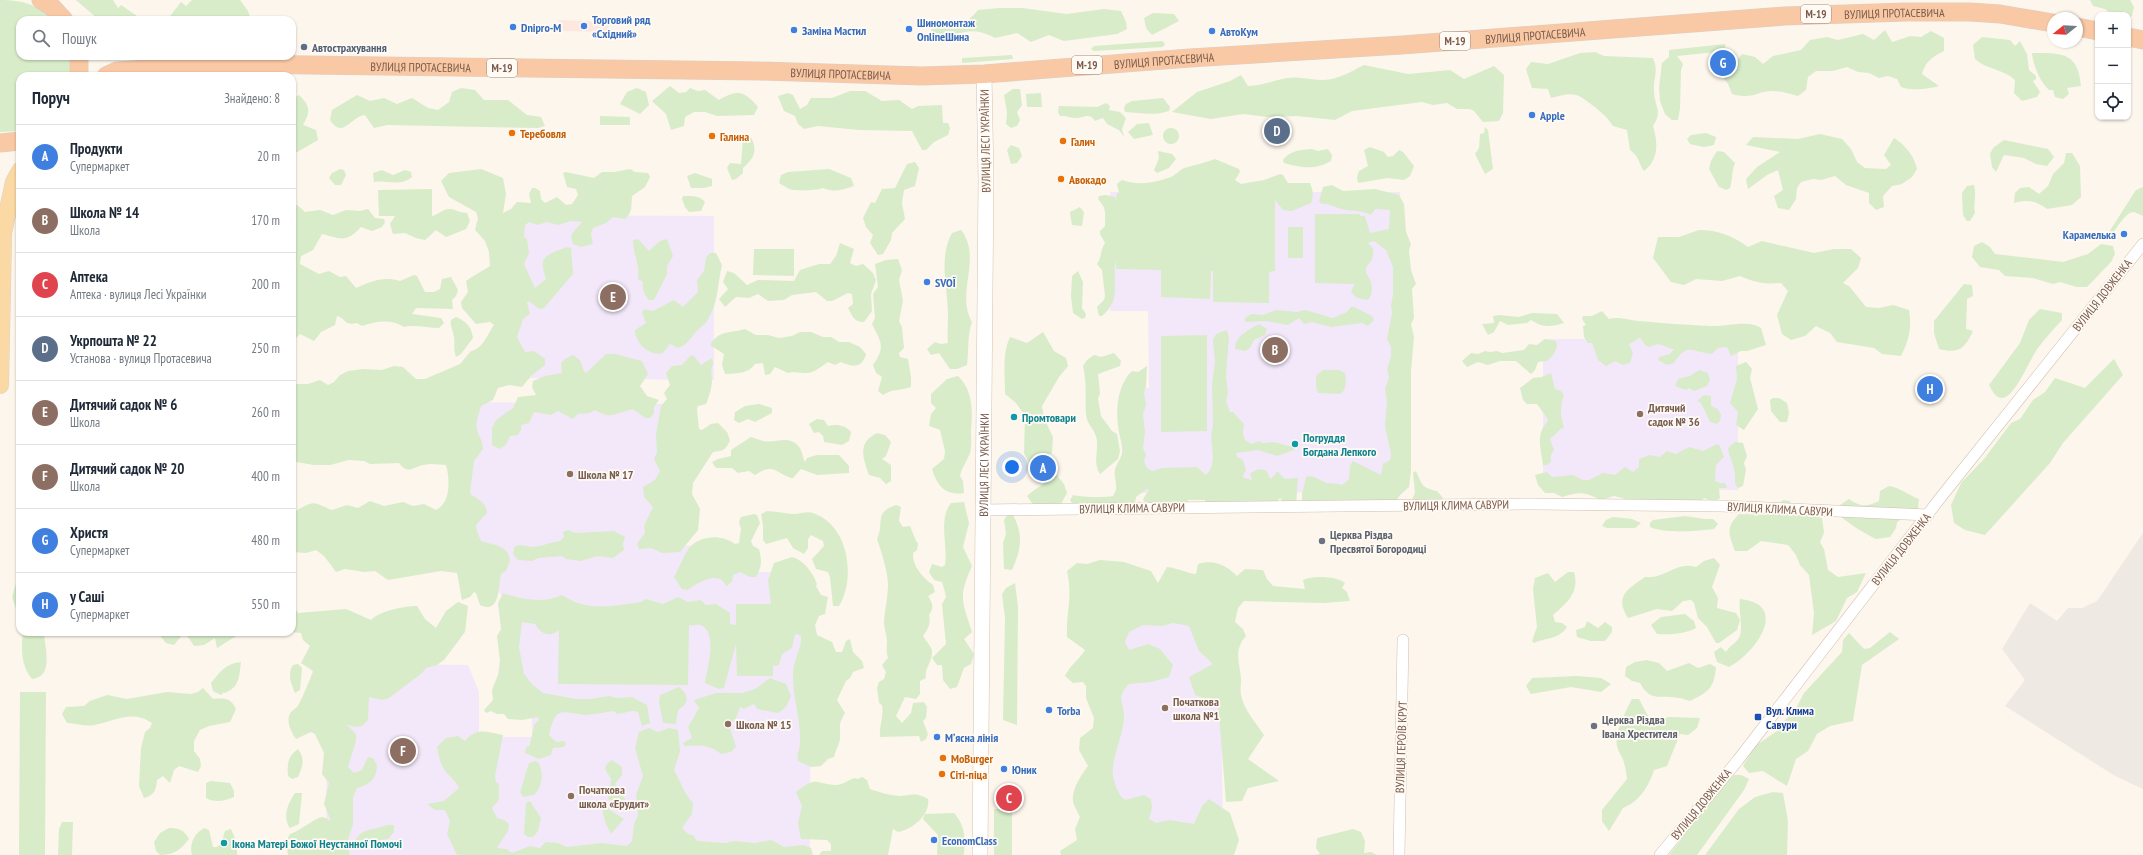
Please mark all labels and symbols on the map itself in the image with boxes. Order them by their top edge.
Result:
road number: М-19 [1801,5,1831,23]
street label: ВУЛИЦЯ ПРОТАСЕВИЧА [1844,5,1945,22]
place label: Торговий ряд «Східний» [592,12,651,41]
north arrow [2047,12,2083,48]
place label: Шиномонтаж OnlineШина [917,15,976,44]
place label: Dnipro-M [521,20,561,35]
marker: Торговий ряд «Східний» [579,21,589,31]
marker: Dnipro-M [508,22,518,32]
place label: Заміна Мастил [802,23,866,38]
marker: Шиномонтаж OnlineШина [904,24,914,34]
place label: АвтоКум [1219,24,1258,39]
street label: ВУЛИЦЯ ПРОТАСЕВИЧА [1484,24,1586,46]
marker: Заміна Мастил [789,25,799,35]
marker: АвтоКум [1207,26,1217,36]
road number: М-19 [1440,32,1470,50]
place label: Автострахування [311,40,387,55]
marker: Автострахування [299,42,309,52]
pin: G [1710,48,1736,78]
street label: ВУЛИЦЯ ПРОТАСЕВИЧА [1113,49,1215,71]
road number: М-19 [1072,56,1102,74]
street label: ВУЛИЦЯ ПРОТАСЕВИЧА [370,58,471,75]
road number: М-19 [487,59,517,77]
street label: ВУЛИЦЯ ПРОТАСЕВИЧА [790,64,891,83]
street label: ВУЛИЦЯ ЛЕСІ УКРАЇНКИ [977,89,993,193]
place label: Apple [1539,108,1565,123]
marker: Apple [1527,110,1537,120]
pin: D [1264,116,1290,146]
place label: Теребовля [520,126,566,141]
marker: Теребовля [507,128,517,138]
place label: Галина [720,129,749,144]
marker: Галина [707,131,717,141]
place label: Галич [1071,134,1095,149]
marker: Галич [1058,136,1068,146]
place label: Авокадо [1068,172,1107,187]
marker: Авокадо [1056,174,1066,184]
place label: Карамелька [2063,227,2116,242]
marker: Карамелька [2119,229,2129,239]
street label: ВУЛИЦЯ ДОВЖЕНКА [2069,256,2135,334]
place label: SVOЇ [935,275,956,290]
marker: SVOЇ [922,277,932,287]
pin: E [600,282,626,312]
pin: B [1262,335,1288,365]
pin: H [1917,374,1943,404]
place label: Дитячий садок № 36 [1648,400,1700,429]
marker: Дитячий садок № 36 [1635,409,1645,419]
place label: Промтовари [1022,410,1076,425]
marker: Промтовари [1009,412,1019,422]
street label: ВУЛИЦЯ ЛЕСІ УКРАЇНКИ [976,413,991,517]
place label: Погруддя Богдана Лепкого [1303,430,1377,459]
marker: Погруддя Богдана Лепкого [1290,439,1300,449]
pin: A [1030,453,1056,483]
your location [1002,457,1022,477]
place label: Школа № 17 [578,467,634,482]
marker: Школа № 17 [565,469,575,479]
street label: ВУЛИЦЯ КЛИМА САВУРИ [1403,497,1509,513]
street label: ВУЛИЦЯ КЛИМА САВУРИ [1727,499,1833,519]
street label: ВУЛИЦЯ КЛИМА САВУРИ [1079,500,1185,516]
street label: ВУЛИЦЯ ДОВЖЕНКА [1868,510,1934,588]
place label: Церква Різдва Пресвятої Богородиці [1330,527,1427,556]
marker: Церква Різдва Пресвятої Богородиці [1317,536,1327,546]
place label: Початкова школа №1 [1173,694,1220,723]
street label: ВУЛИЦЯ ГЕРОЇВ КРУТ [1392,700,1410,793]
place label: Torba [1057,703,1081,718]
marker: Початкова школа №1 [1160,703,1170,713]
place label: Вул. Клима Савури [1766,703,1814,732]
marker: Torba [1044,705,1054,715]
place label: Церква Різдва Івана Хрестителя [1602,712,1677,741]
marker: Вул. Клима Савури [1753,712,1763,722]
place label: Школа № 15 [736,717,791,732]
marker: Школа № 15 [723,719,733,729]
marker: Церква Різдва Івана Хрестителя [1589,721,1599,731]
place label: Мʼясна лінія [945,730,998,745]
marker: Мʼясна лінія [932,732,942,742]
pin: F [390,736,416,766]
place label: MoBurger [951,751,994,766]
marker: MoBurger [938,753,948,763]
place label: Юник [1012,762,1037,777]
marker: Юник [999,764,1009,774]
street label: ВУЛИЦЯ ДОВЖЕНКА [1668,765,1735,843]
place label: Сіті-піца [950,767,987,782]
marker: Сіті-піца [937,769,947,779]
place label: Початкова школа «Ерудит» [579,782,649,811]
pin: C [996,783,1022,813]
marker: Початкова школа «Ерудит» [566,791,576,801]
place label: EconomClass [942,833,997,848]
marker: EconomClass [929,835,939,845]
place label: Ікона Матері Божої Неустанної Помочі [232,836,402,851]
marker: Ікона Матері Божої Неустанної Помочі [219,838,229,848]

